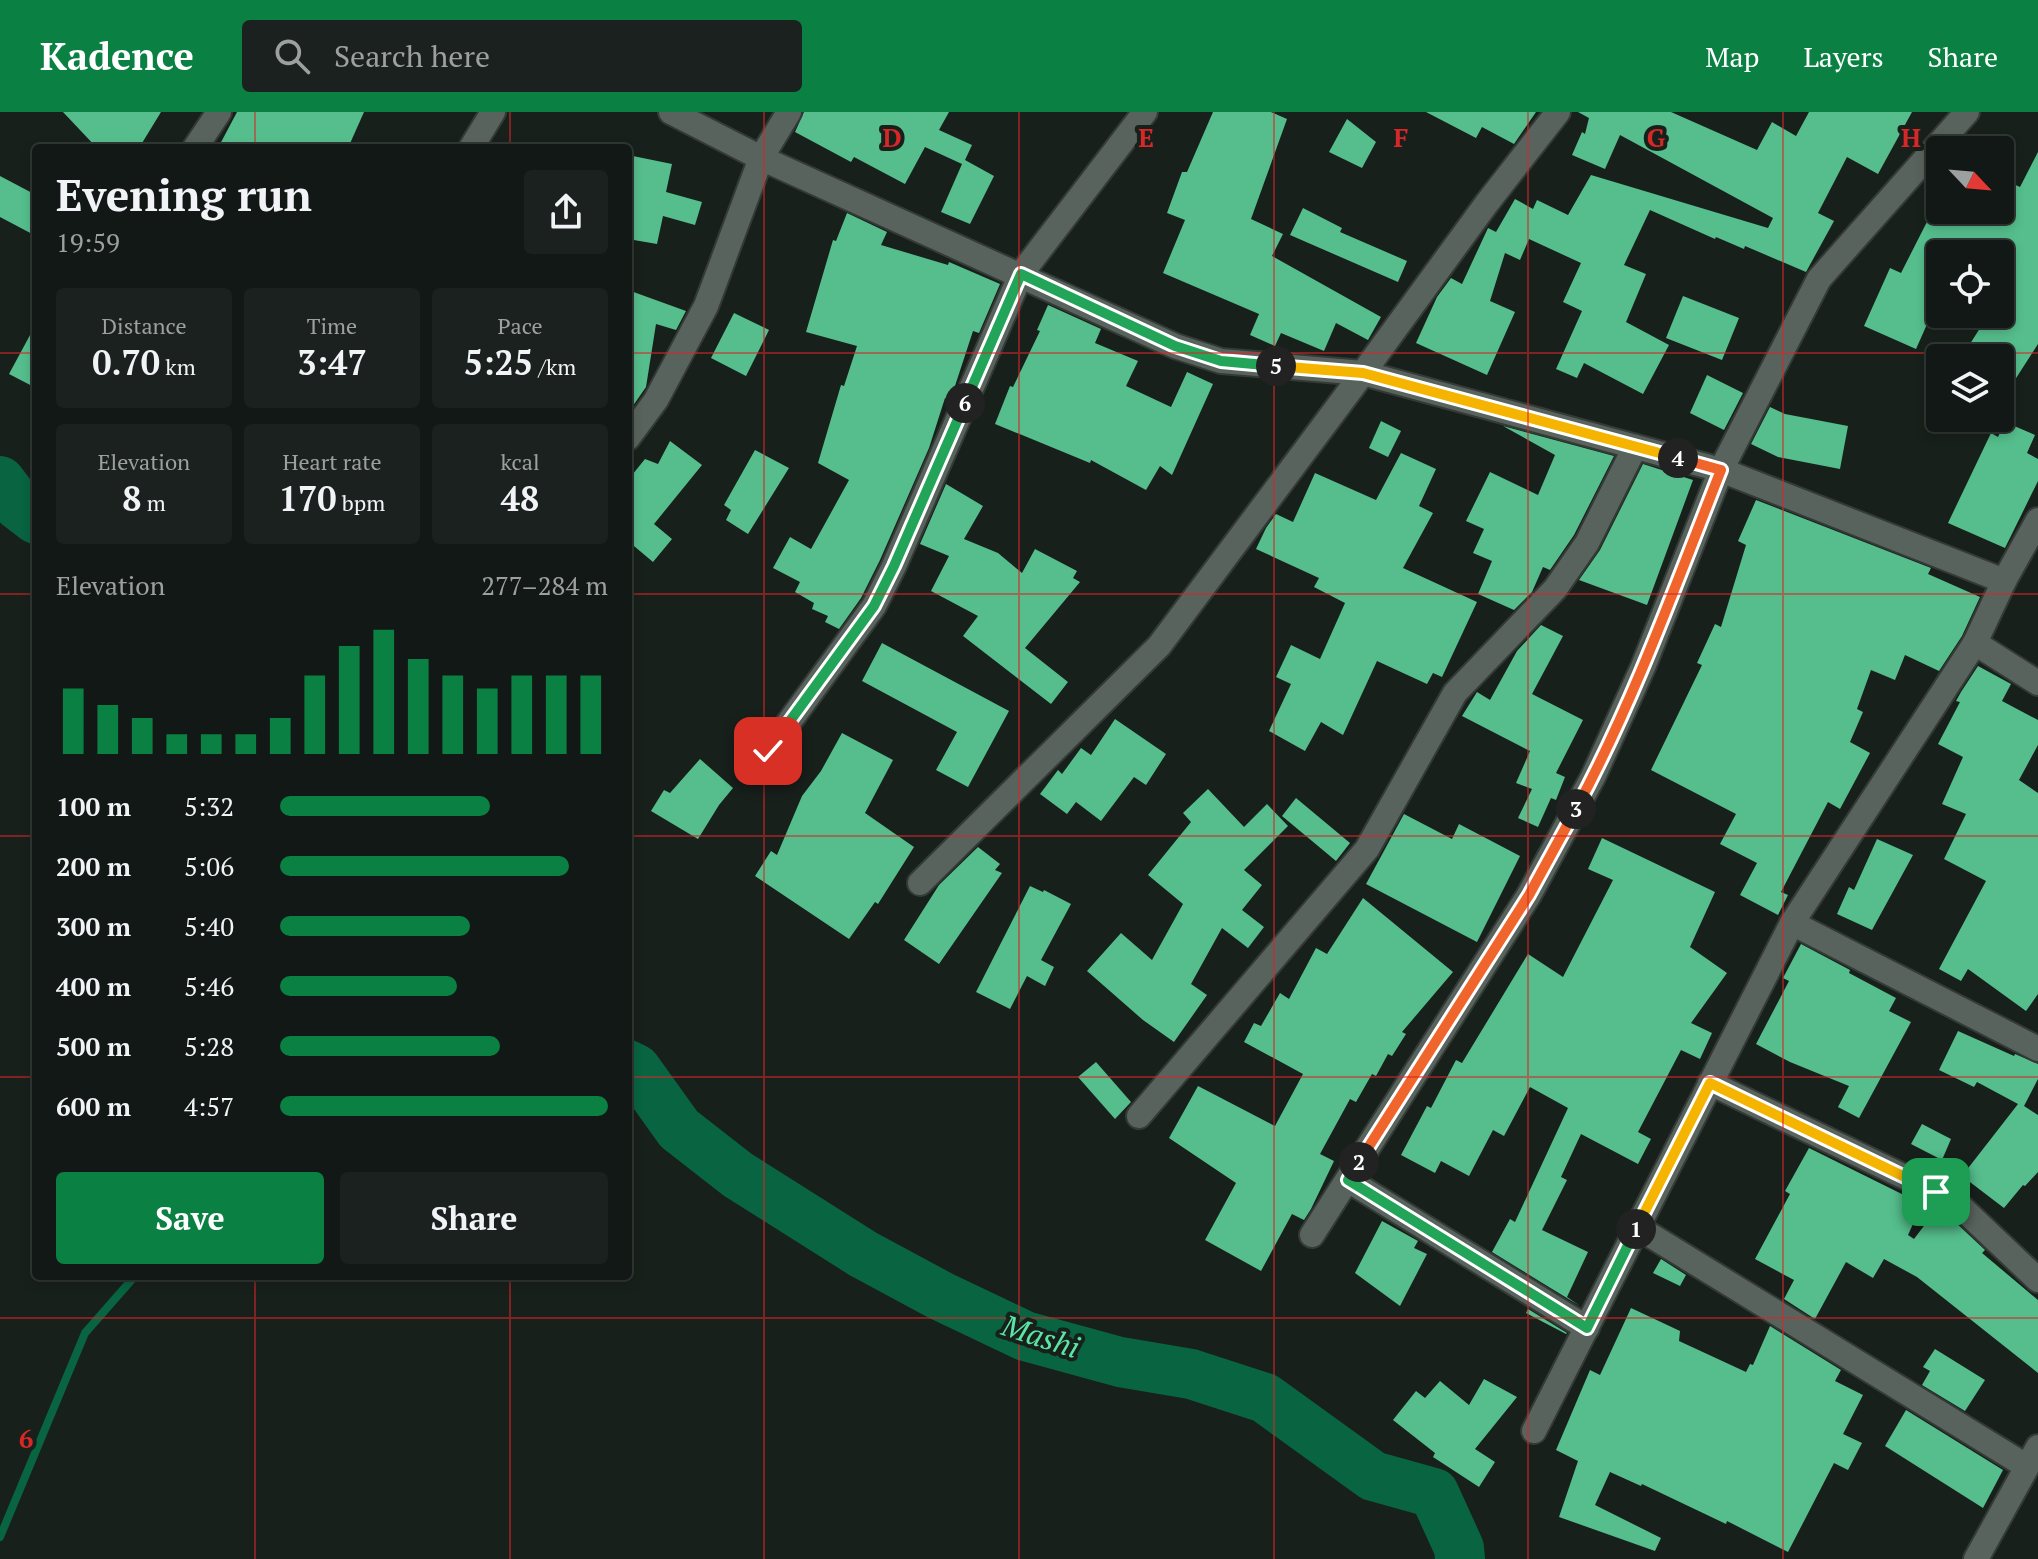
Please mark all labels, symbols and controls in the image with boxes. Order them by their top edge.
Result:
search box [242,20,802,92]
text: Kadence [40,31,194,81]
icon: search [270,34,314,78]
text: Search here [334,36,490,76]
text: Map [1705,38,1759,75]
text: Layers [1803,38,1884,75]
text: Share [1928,38,1998,75]
text: D [882,120,902,154]
text: E [1138,120,1154,154]
text: F [1394,120,1409,154]
text: G [1647,120,1666,154]
text: H [1901,120,1921,154]
north arrow [1926,136,2014,224]
map controls [1926,136,2014,432]
text: Evening run [56,165,312,224]
button: share [524,170,608,254]
text: 19:59 [56,225,120,259]
button: locate [1926,240,2014,328]
text: Distance [102,311,187,340]
text: Time [307,311,357,340]
text: Pace [497,311,543,340]
text: 0.70 [92,340,160,385]
text: 3:47 [297,340,367,385]
text: 5:25 [464,340,533,385]
button: layers [1926,344,2014,432]
pin: 5 [1256,346,1296,386]
text: 5 [1270,351,1282,380]
text: km [160,352,196,381]
text: /km [533,352,576,381]
pin: 6 [945,383,985,423]
text: 6 [959,388,971,417]
pin: 4 [1658,438,1698,478]
text: 4 [1672,443,1684,472]
text: Elevation [98,447,190,476]
text: Heart rate [283,447,381,476]
text: kcal [500,447,540,476]
text: 8 [122,476,141,521]
text: 170 [279,476,336,521]
text: 48 [501,476,539,521]
text: m [141,488,166,517]
text: bpm [336,488,385,517]
text: Elevation [56,568,165,602]
text: 277–284 m [481,568,608,602]
pin [734,717,802,785]
icon: check [746,729,790,773]
text: 100 m [56,789,131,823]
text: 5:32 [184,789,234,823]
pin: 3 [1556,789,1596,829]
text: 3 [1570,794,1582,823]
text: 200 m [56,849,131,883]
text: 5:06 [184,849,234,883]
text: 300 m [56,909,131,943]
text: 5:40 [184,909,234,943]
text: 400 m [56,969,131,1003]
text: 5:46 [184,969,234,1003]
text: 500 m [56,1029,131,1063]
text: 5:28 [184,1029,234,1063]
text: 600 m [56,1089,131,1123]
text: 4:57 [184,1089,234,1123]
pin: 2 [1339,1142,1379,1182]
text: 2 [1353,1147,1365,1176]
pin [1902,1158,1970,1226]
icon: arrive [1914,1170,1958,1214]
button: Save [56,1172,324,1264]
button: Share [340,1172,608,1264]
pin: 1 [1616,1209,1656,1249]
text: 1 [1630,1214,1642,1243]
water label: Mashi [996,1304,1085,1367]
text: 6 [19,1421,33,1455]

